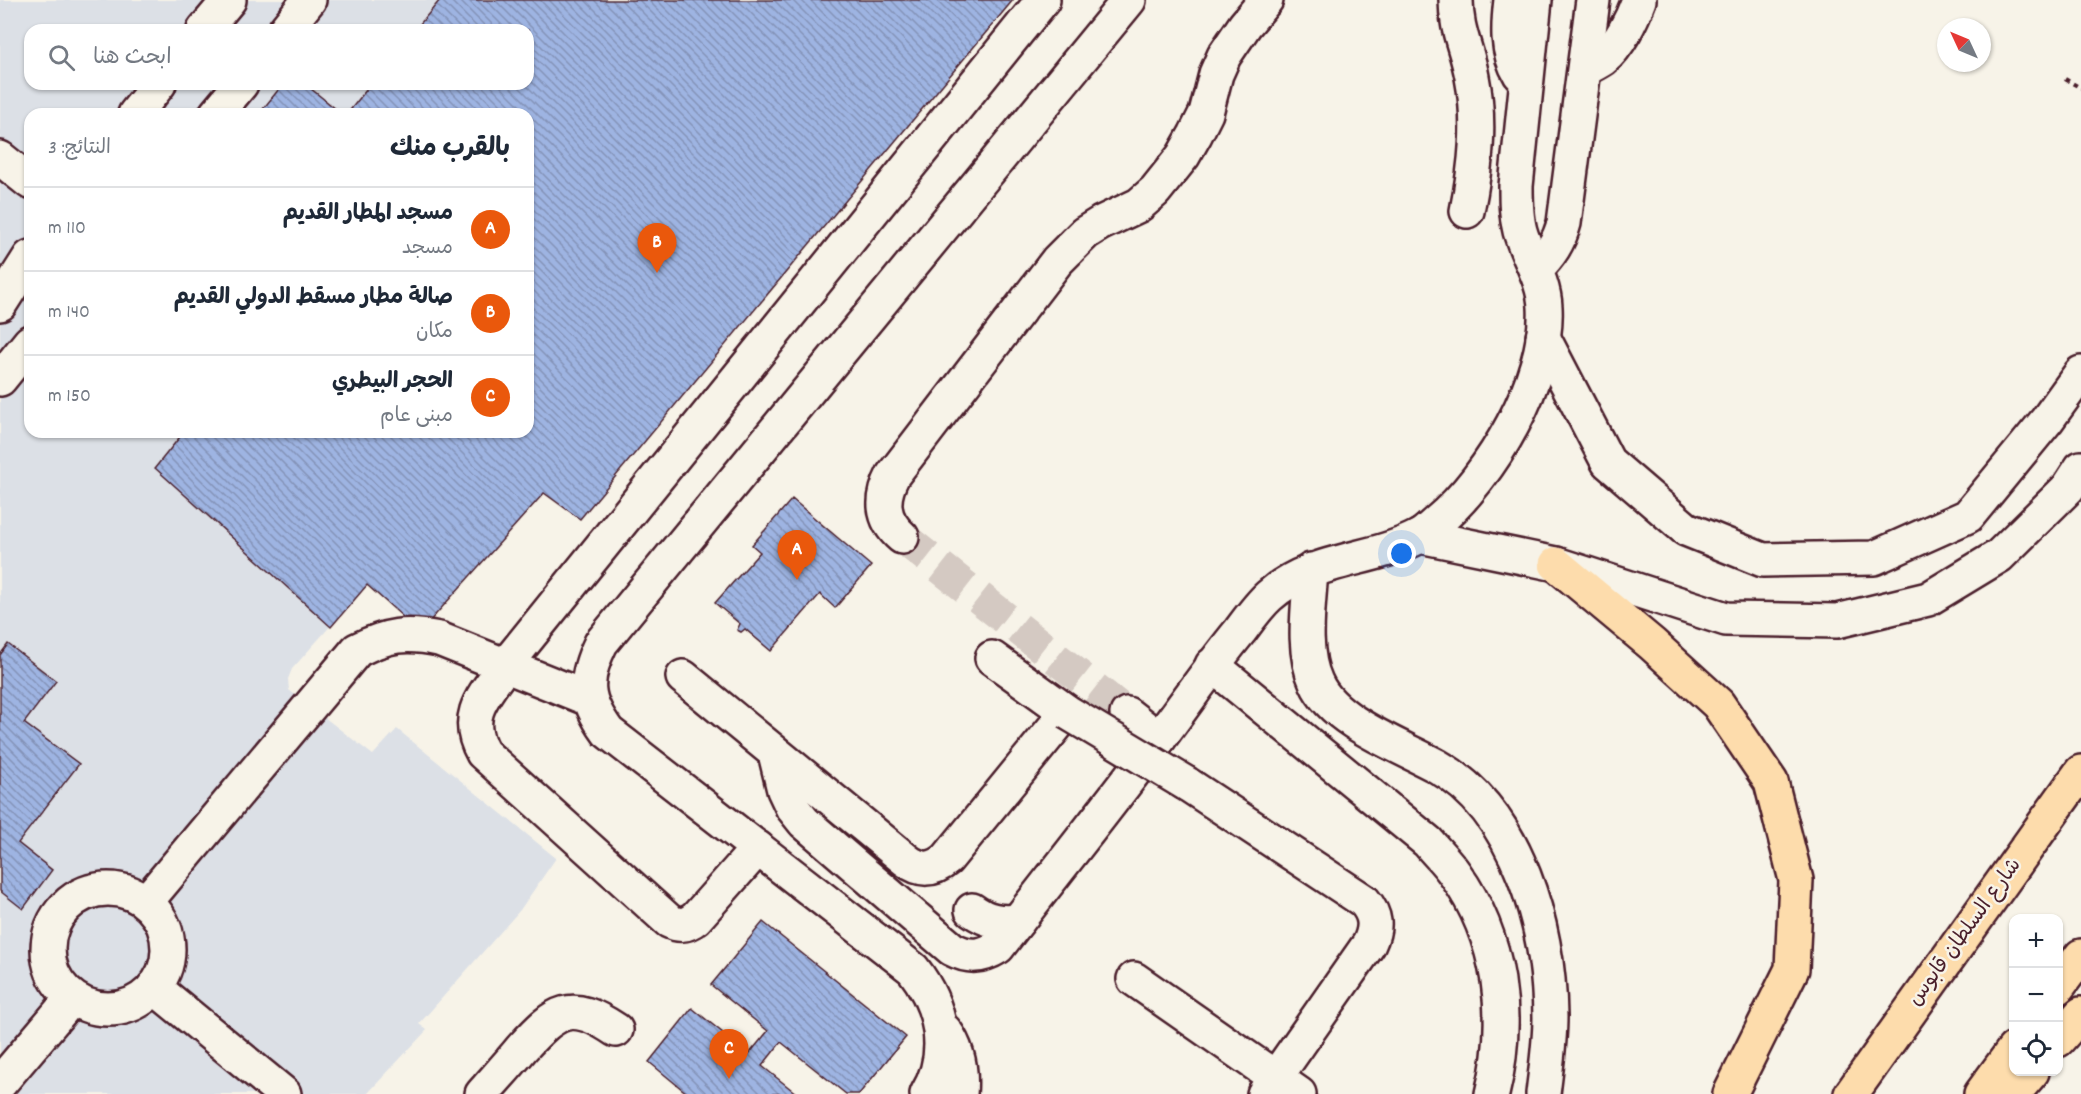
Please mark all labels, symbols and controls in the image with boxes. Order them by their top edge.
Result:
north arrow [1937,18,1991,72]
search box [24,24,534,90]
icon: search [45,41,78,74]
text: ابحث هنا [93,43,172,74]
text: بالقرب منك [390,131,510,168]
text: النتائج: 3 [48,135,111,163]
text: مسجد المطار القديم [283,199,453,230]
text: 110 m [48,215,86,243]
text: A [485,215,496,243]
pin: B [638,224,676,273]
text: مسجد [402,235,453,263]
text: صالة مطار مسقط الدولي القديم [174,283,453,314]
text: 140 m [48,299,90,327]
text: B [486,299,495,327]
text: مكان [416,319,453,347]
text: الحجر البيطري [332,367,453,398]
text: 150 m [48,383,91,411]
text: C [486,383,495,411]
text: مبنى عام [380,403,453,431]
pin: A [778,530,816,580]
your location [1387,539,1416,568]
street label: شارع السلطان قابوس [1902,853,2030,1013]
map controls [2009,914,2063,1076]
button: + [2009,914,2063,968]
button: − [2009,968,2063,1022]
button: locate [2009,1022,2063,1076]
pin: C [710,1030,748,1079]

